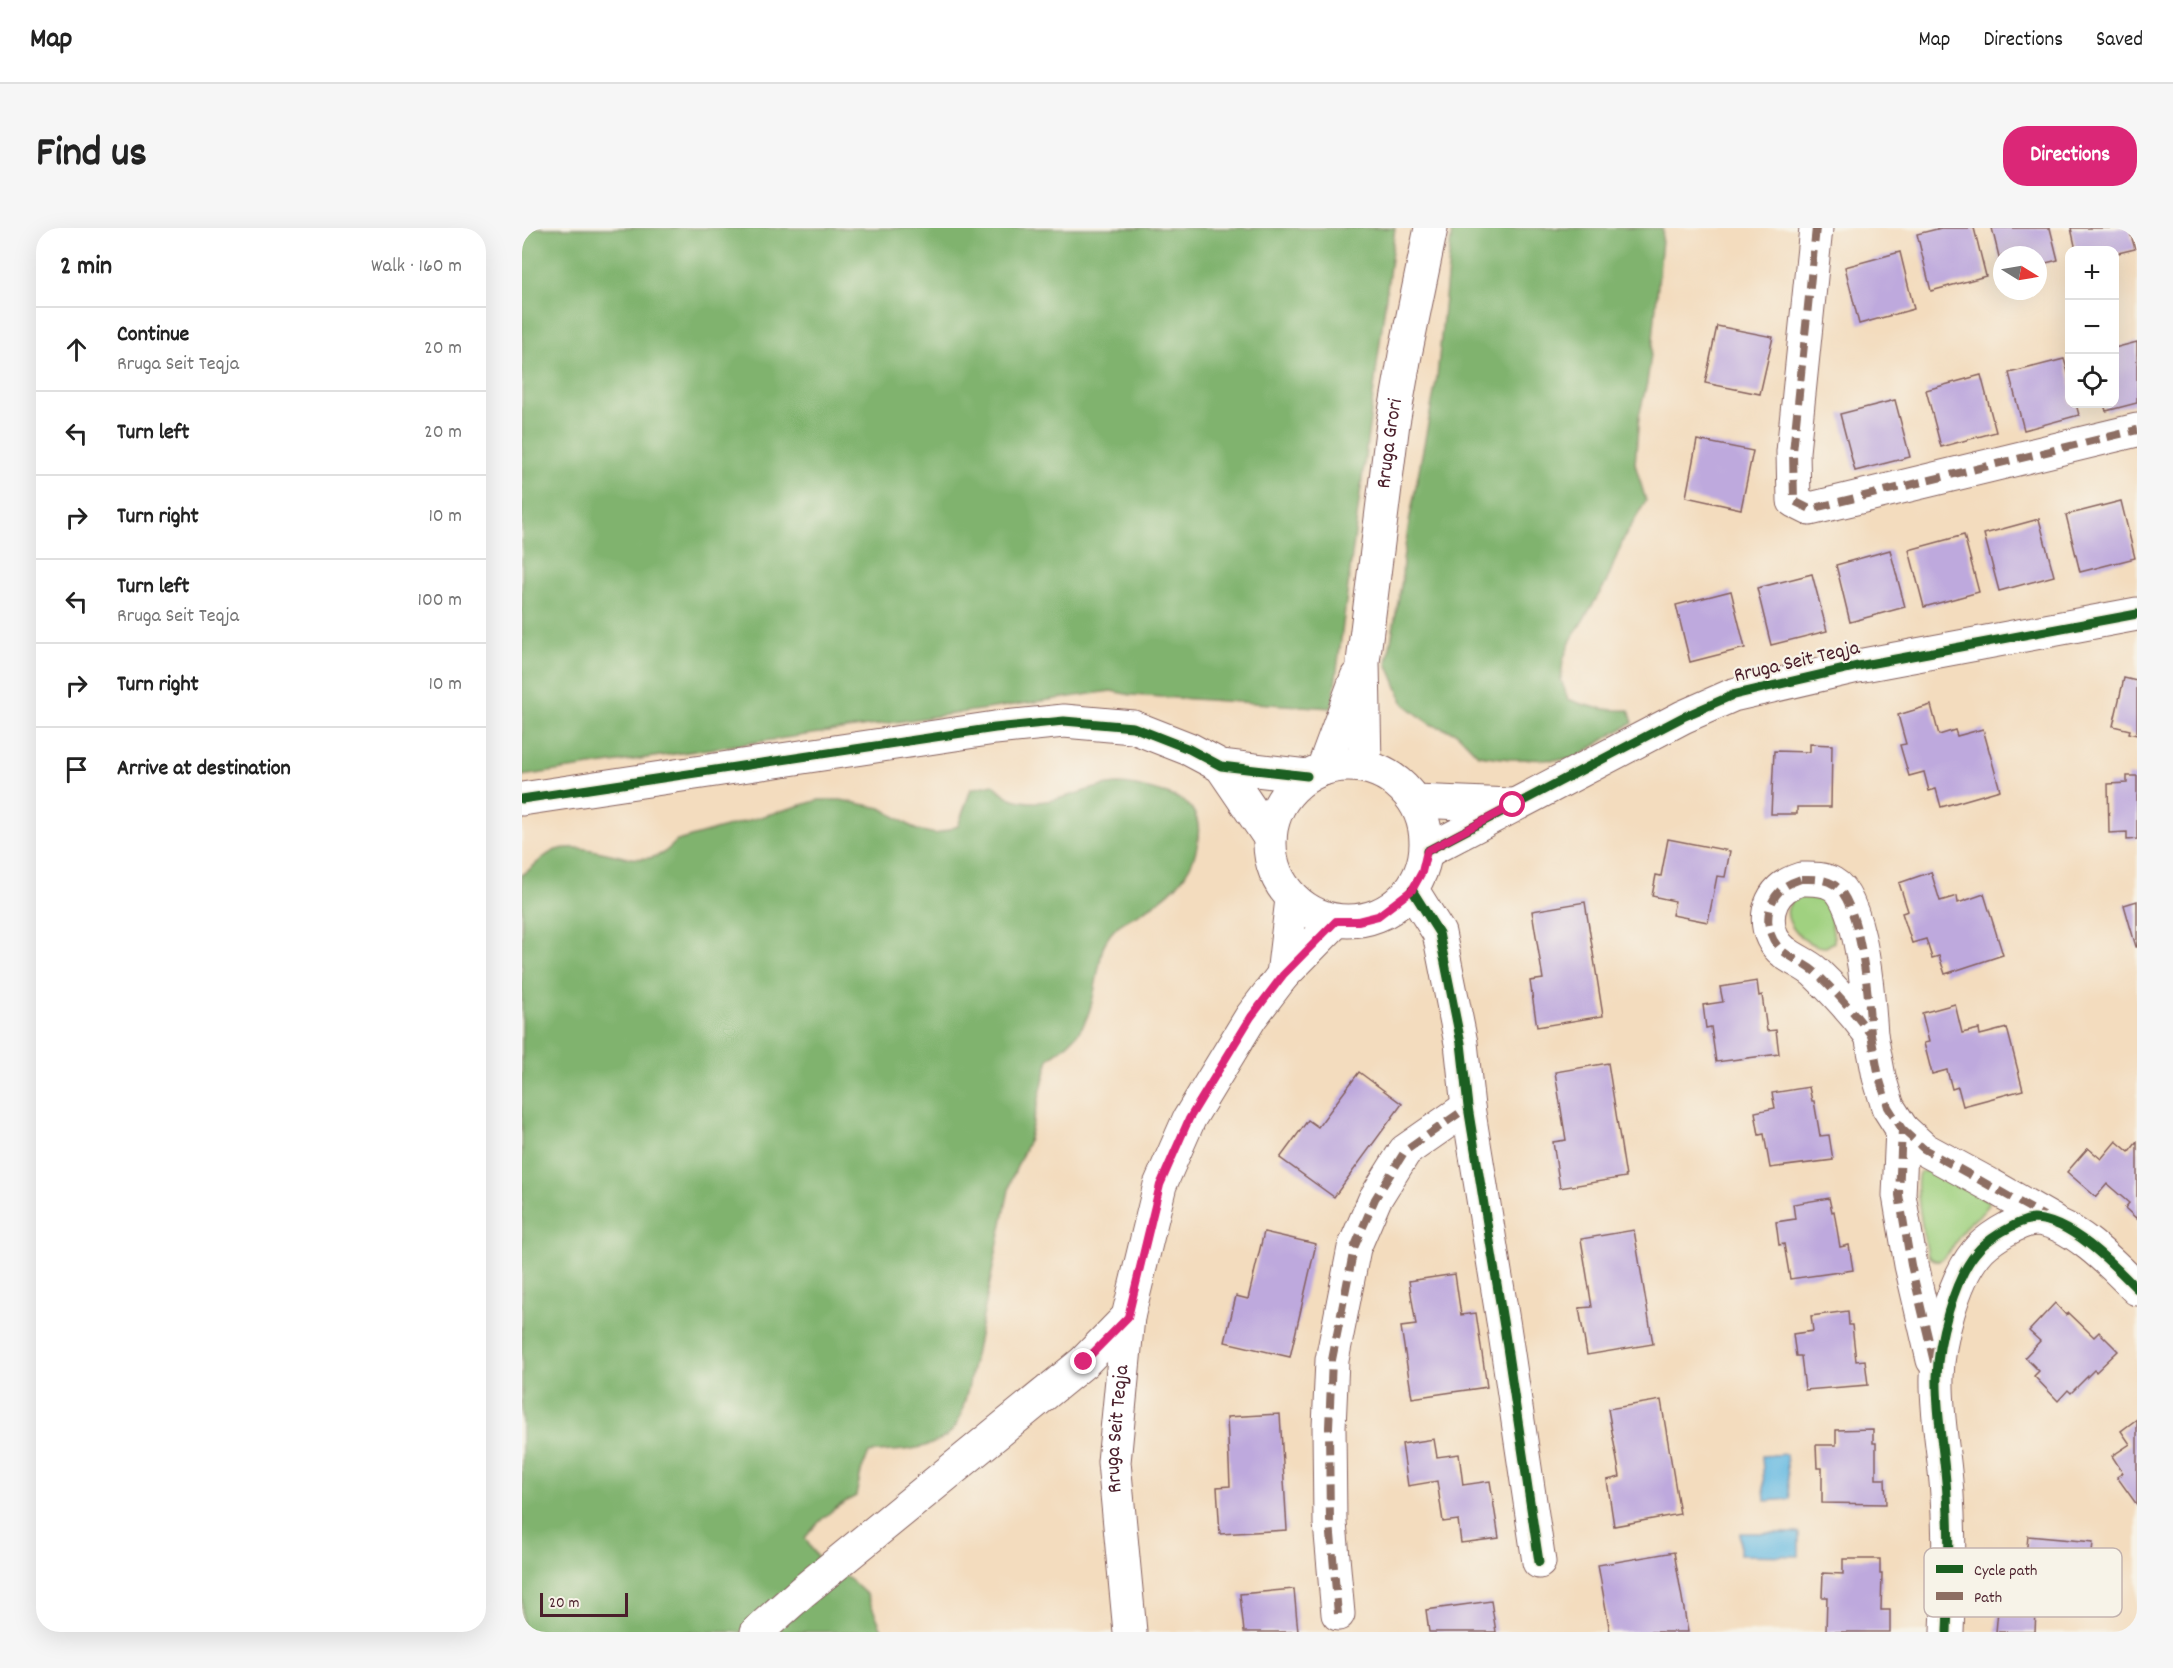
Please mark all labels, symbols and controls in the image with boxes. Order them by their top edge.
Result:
text: Map [30,21,72,61]
text: Map [1919,26,1950,56]
text: Directions [1983,26,2063,56]
text: Saved [2096,26,2143,56]
text: Find us [36,126,147,186]
button: Directions [2003,126,2137,186]
north arrow [1993,246,2047,300]
map controls [2065,246,2119,408]
button: + [2065,246,2119,300]
text: 2 min [60,249,112,286]
text: Walk · 160 m [371,253,462,281]
button: − [2065,300,2119,354]
text: Continue [117,320,189,351]
icon: ahead [60,333,93,366]
text: 20 m [424,335,462,363]
text: Rruga Seit Teqja [117,351,239,379]
button: locate [2065,354,2119,408]
street label: Rruga Grori [1370,396,1412,490]
icon: left [60,417,93,450]
text: Turn left [117,418,189,449]
text: 20 m [424,419,462,447]
icon: right [60,501,93,534]
text: Turn right [117,502,199,533]
text: 10 m [428,503,462,531]
text: Turn left [117,572,189,603]
icon: left [60,585,93,618]
text: 100 m [418,587,462,615]
text: Rruga Seit Teqja [117,603,239,631]
street label: Rruga Seit Teqja [1731,634,1864,692]
icon: right [60,669,93,702]
text: Turn right [117,670,199,701]
text: 10 m [428,671,462,699]
icon: arrive [60,753,93,786]
text: Arrive at destination [117,754,291,785]
route start [1499,791,1525,817]
route end [1070,1348,1096,1374]
street label: Rruga Seit Teqja [1099,1362,1138,1494]
legend [1924,1548,2122,1617]
text: Cycle path [1974,1560,2037,1583]
text: Path [1974,1587,2002,1610]
scale bar [540,1590,628,1618]
text: 20 m [549,1592,579,1615]

